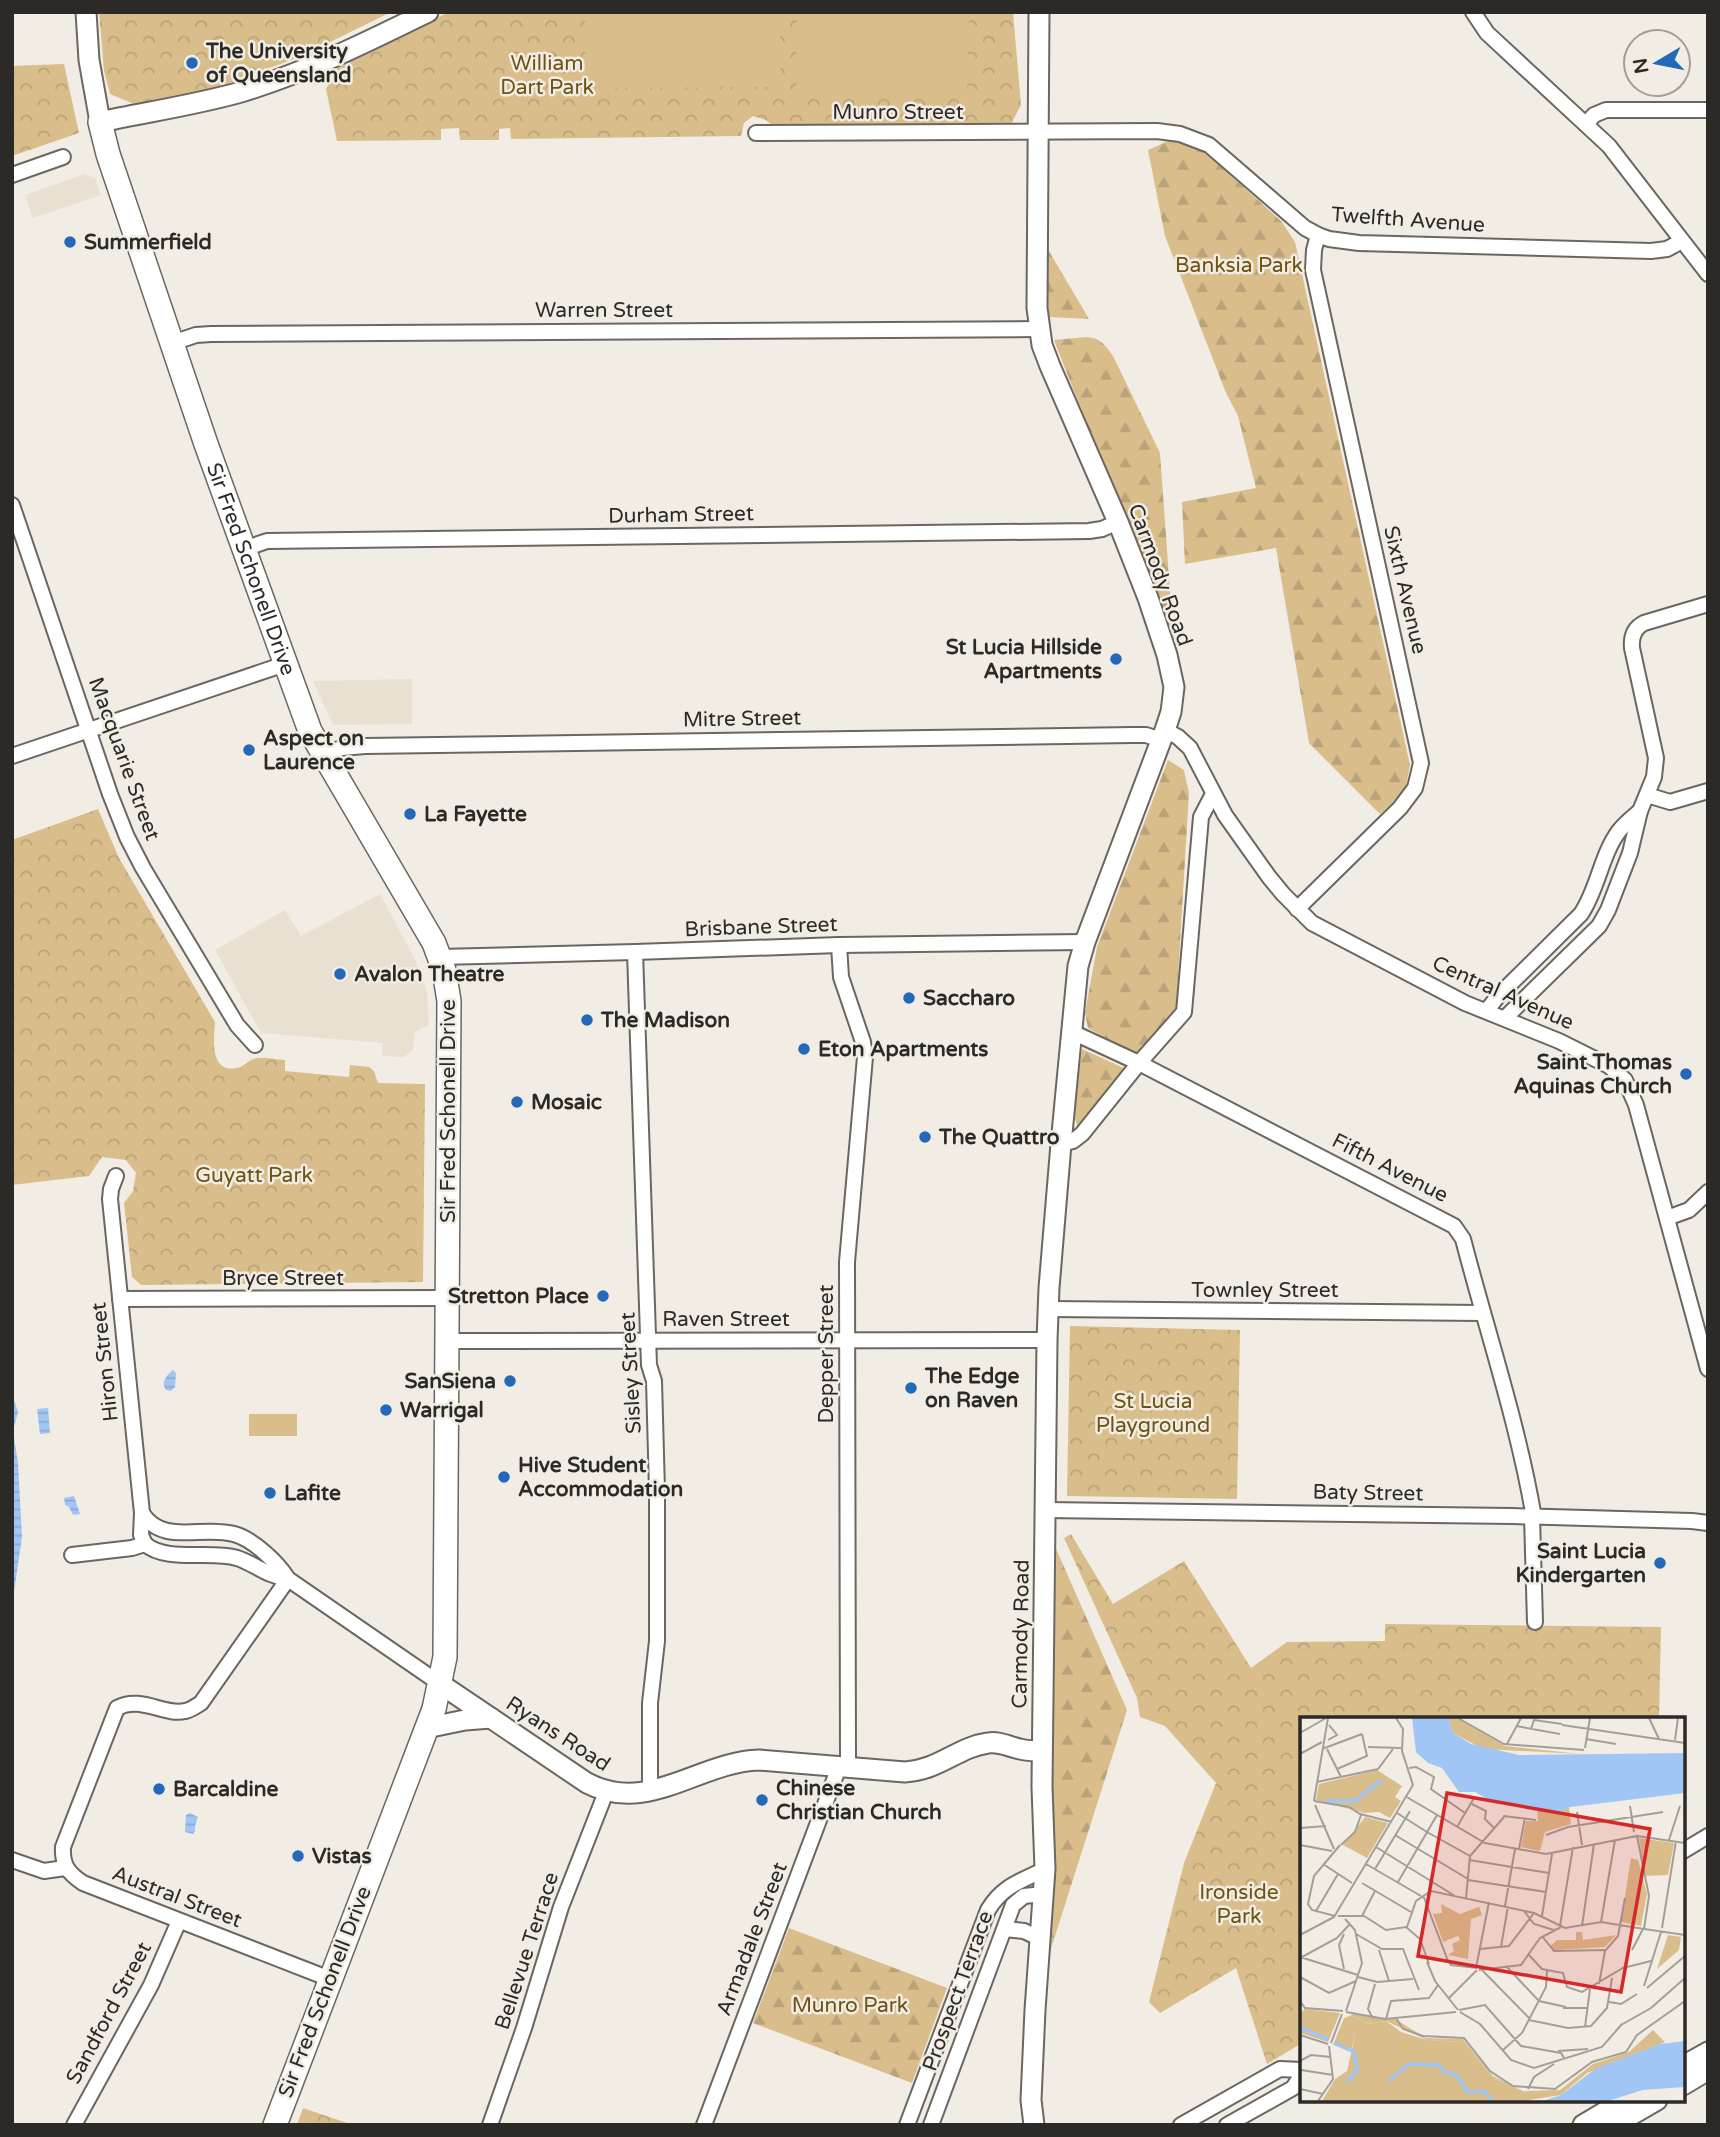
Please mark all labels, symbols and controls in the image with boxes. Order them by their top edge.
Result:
north arrow [1622,28,1692,98]
place label: The University of Queensland [205,39,352,88]
park label: William Dart Park [500,51,594,100]
marker: The University of Queensland [184,55,200,71]
text: N [1629,56,1653,75]
street label: Munro Street [832,100,964,125]
street label: Twelfth Avenue [1330,202,1486,238]
place label: Summerfield [84,230,212,255]
marker: Summerfield [62,234,78,250]
park label: Banksia Park [1175,253,1303,278]
street label: Warren Street [535,298,673,323]
street label: Sir Fred Schonell Drive [201,459,301,679]
street label: Durham Street [608,501,754,529]
street label: Carmody Road [1123,501,1197,649]
street label: Sixth Avenue [1378,523,1432,657]
place label: St Lucia Hillside Apartments [946,635,1102,684]
marker: St Lucia Hillside Apartments [1108,651,1124,667]
street label: Macquarie Street [83,674,165,844]
street label: Mitre Street [683,705,801,733]
place label: Aspect on Laurence [263,726,364,775]
marker: Aspect on Laurence [241,742,257,758]
place label: La Fayette [424,802,527,827]
marker: La Fayette [402,806,418,822]
street label: Brisbane Street [684,912,838,942]
street label: Central Avenue [1428,951,1578,1035]
place label: Avalon Theatre [354,962,505,987]
marker: Avalon Theatre [332,966,348,982]
place label: Saccharo [923,986,1015,1011]
marker: Saccharo [901,990,917,1006]
street label: Sir Fred Schonell Drive [436,999,461,1223]
place label: The Madison [600,1008,730,1033]
marker: The Madison [579,1012,595,1028]
place label: Eton Apartments [818,1037,988,1062]
marker: Eton Apartments [796,1041,812,1057]
place label: Saint Thomas Aquinas Church [1513,1050,1672,1099]
marker: Saint Thomas Aquinas Church [1678,1066,1694,1082]
place label: Mosaic [531,1090,602,1115]
marker: Mosaic [509,1094,525,1110]
place label: The Quattro [938,1125,1060,1150]
street label: Fifth Avenue [1328,1128,1452,1208]
marker: The Quattro [917,1129,933,1145]
park label: Guyatt Park [195,1163,313,1188]
street label: Bryce Street [222,1266,344,1291]
street label: Townley Street [1191,1278,1339,1303]
place label: Stretton Place [448,1284,589,1309]
street label: Depper Street [814,1284,839,1424]
marker: Stretton Place [595,1288,611,1304]
street label: Hiron Street [86,1301,124,1423]
street label: Raven Street [662,1307,790,1332]
street label: Sisley Street [615,1312,647,1434]
place label: The Edge on Raven [924,1364,1019,1413]
place label: SanSiena [404,1369,496,1394]
marker: SanSiena [502,1373,518,1389]
marker: The Edge on Raven [903,1380,919,1396]
park label: St Lucia Playground [1096,1389,1210,1438]
place label: Warrigal [400,1398,484,1423]
marker: Warrigal [378,1402,394,1418]
place label: Hive Student Accommodation [518,1453,683,1502]
marker: Hive Student Accommodation [496,1469,512,1485]
street label: Baty Street [1312,1480,1424,1506]
place label: Lafite [284,1481,341,1506]
marker: Lafite [262,1485,278,1501]
place label: Saint Lucia Kindergarten [1515,1539,1646,1588]
marker: Saint Lucia Kindergarten [1652,1555,1668,1571]
street label: Carmody Road [1007,1559,1035,1709]
street label: Ryans Road [501,1691,615,1777]
inset map [1300,1717,1685,2102]
place label: Chinese Christian Church [776,1776,942,1825]
place label: Barcaldine [173,1777,279,1802]
marker: Barcaldine [151,1781,167,1797]
marker: Chinese Christian Church [754,1792,770,1808]
place label: Vistas [312,1844,372,1869]
marker: Vistas [290,1848,306,1864]
street label: Armadale Street [711,1859,793,2019]
street label: Austral Street [109,1861,245,1933]
street label: Bellevue Terrace [490,1869,564,2033]
park label: Ironside Park [1199,1880,1279,1929]
street label: Sir Fred Schonell Drive [273,1883,377,2101]
street label: Prospect Terrace [917,1907,999,2074]
street label: Sandford Street [61,1938,157,2088]
park label: Munro Park [792,1993,908,2018]

